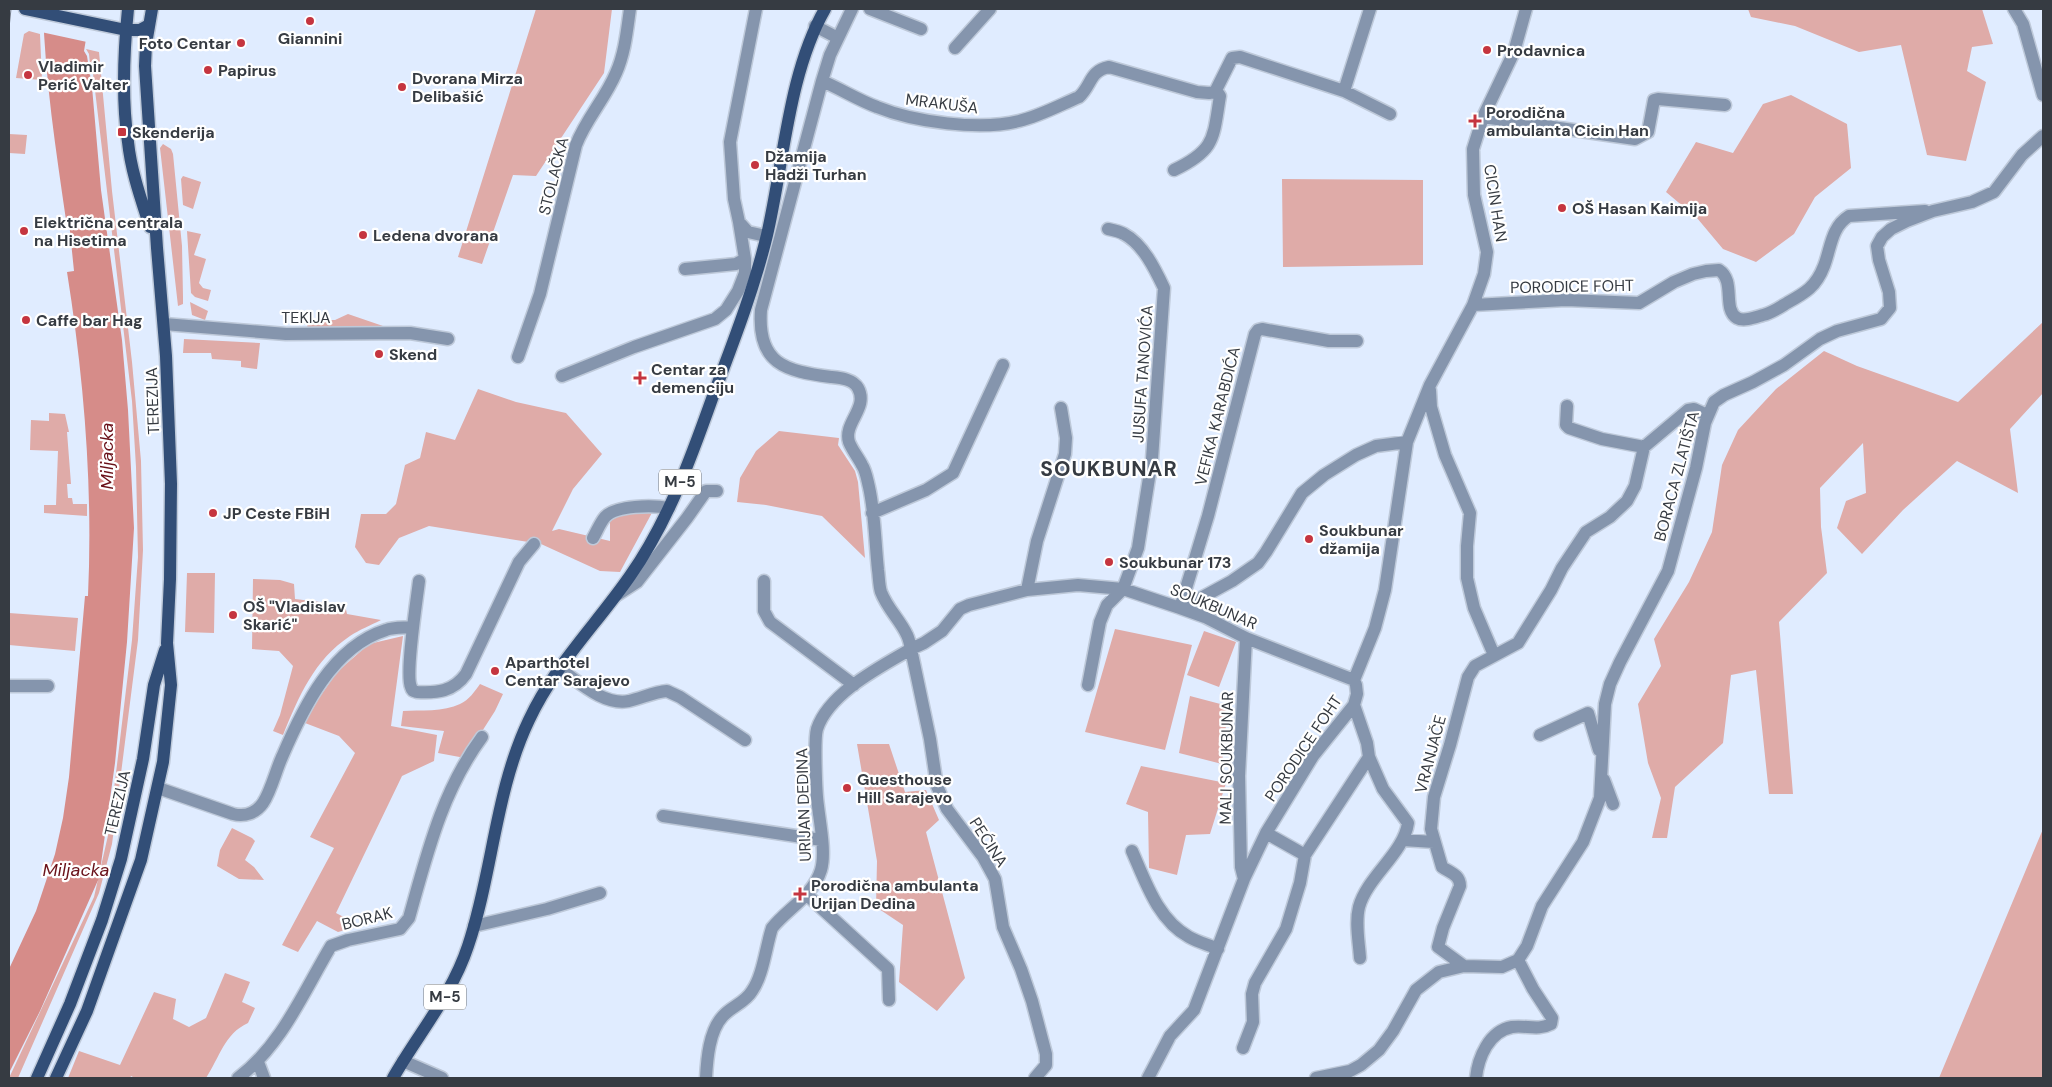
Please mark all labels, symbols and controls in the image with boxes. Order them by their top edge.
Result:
marker: Giannini [304,15,316,27]
place label: Giannini [278,28,342,49]
place label: Foto Centar [139,33,231,54]
marker: Foto Centar [235,37,247,49]
place label: Prodavnica [1497,40,1585,61]
marker: Prodavnica [1481,44,1493,56]
place label: Vladimir Perić Valter [38,56,129,95]
place label: Papirus [218,60,276,81]
marker: Papirus [202,64,214,76]
place label: Dvorana Mirza Delibašić [412,68,523,107]
marker: Vladimir Perić Valter [22,69,34,81]
marker: Dvorana Mirza Delibašić [396,81,408,93]
street label: MRAKUŠA [904,89,980,118]
place label: Porodična ambulanta Cicin Han [1486,102,1649,141]
marker: Porodična ambulanta Cicin Han [1468,114,1482,128]
place label: Skenderija [132,122,215,143]
marker: Skenderija [116,126,128,138]
street label: STOLAČKA [534,135,573,217]
place label: Džamija Hadži Turhan [765,146,867,185]
marker: Džamija Hadži Turhan [749,159,761,171]
street label: CICIN HAN [1479,163,1512,243]
place label: OŠ Hasan Kaimija [1572,198,1707,219]
marker: OŠ Hasan Kaimija [1556,202,1568,214]
place label: Električna centrala na Hisetima [34,212,183,251]
marker: Električna centrala na Hisetima [18,225,30,237]
place label: Ledena dvorana [373,225,498,246]
marker: Ledena dvorana [357,229,369,241]
street label: PORODICE FOHT [1510,275,1634,298]
street label: JUSUFA TANOVIĆA [1127,304,1158,444]
street label: TEKIJA [281,307,331,328]
place label: Caffe bar Hag [36,310,143,331]
marker: Caffe bar Hag [20,314,32,326]
place label: Skend [389,344,437,365]
street label: VEFIKA KARABDIĆA [1190,344,1245,488]
marker: Skend [373,348,385,360]
place label: Centar za demenciju [651,359,734,398]
street label: TEREZIJA [141,367,164,435]
marker: Centar za demenciju [633,371,647,385]
street label: BORACA ZLATIŠTA [1649,408,1704,544]
water label: Miljacka [95,422,119,490]
district label: SOUKBUNAR [1040,455,1178,483]
road number: M-5 [659,470,701,494]
place label: JP Ceste FBiH [223,503,330,524]
marker: JP Ceste FBiH [207,507,219,519]
place label: Soukbunar džamija [1319,520,1404,559]
marker: Soukbunar džamija [1303,533,1315,545]
place label: Soukbunar 173 [1119,552,1231,573]
marker: Soukbunar 173 [1103,556,1115,568]
street label: SOUKBUNAR [1167,579,1261,634]
place label: OŠ "Vladislav Skarić" [243,596,346,635]
marker: OŠ "Vladislav Skarić" [227,609,239,621]
place label: Aparthotel Centar Sarajevo [505,652,630,691]
marker: Aparthotel Centar Sarajevo [489,665,501,677]
street label: MALI SOUKBUNAR [1215,691,1238,825]
street label: PORODICE FOHT [1260,691,1347,806]
street label: VRANJAČE [1410,713,1451,795]
street label: URIJAN DEDINA [791,747,816,862]
street label: TEREZIJA [100,768,135,838]
place label: Guesthouse Hill Sarajevo [857,769,952,808]
marker: Guesthouse Hill Sarajevo [841,782,853,794]
street label: PEĆINA [965,813,1013,871]
water label: Miljacka [42,858,110,882]
place label: Porodična ambulanta Urijan Dedina [811,875,979,914]
marker: Porodična ambulanta Urijan Dedina [793,887,807,901]
street label: BORAK [340,902,395,935]
road number: M-5 [424,984,466,1010]

